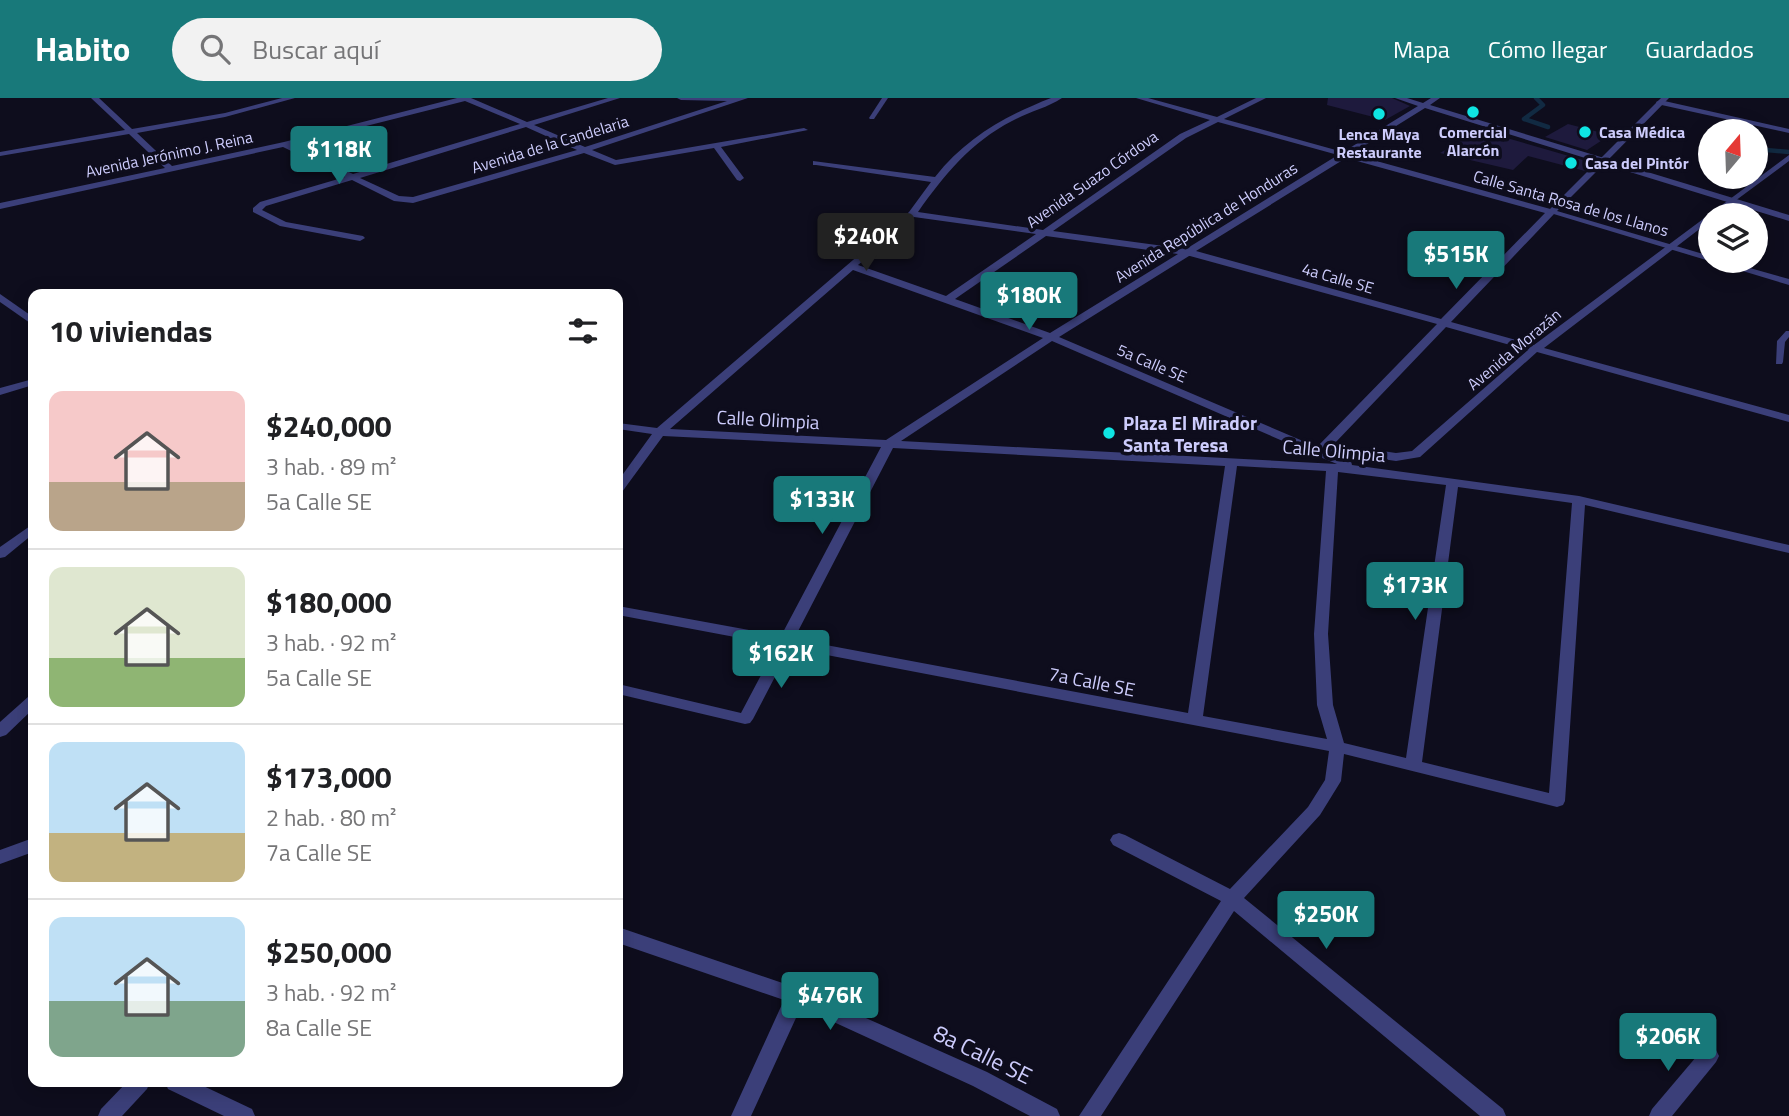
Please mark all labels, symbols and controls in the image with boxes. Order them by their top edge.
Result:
search box [172,18,662,81]
text: Habito [35,24,130,74]
icon: search [196,30,234,68]
text: Buscar aquí [252,30,379,69]
text: Mapa [1393,31,1450,67]
text: Cómo llegar [1488,31,1607,67]
text: Guardados [1645,31,1754,67]
marker: Comercial Alarcón [1465,104,1481,120]
marker: Lenca Maya Restaurante [1371,106,1387,122]
street label: Avenida de la Candelaria [469,109,631,179]
north arrow [1698,119,1768,189]
map controls [1698,119,1768,273]
place label: Comercial Alarcón [1439,120,1507,162]
place label: Casa Médica [1599,120,1685,144]
place label: Lenca Maya Restaurante [1336,122,1422,164]
street label: Avenida Suazo Córdova [1021,124,1163,234]
marker: Casa Médica [1577,124,1593,140]
street label: Avenida Jerónimo J. Reina [83,125,255,183]
pin: $118K [290,126,388,186]
text: $118K [306,131,372,166]
place label: Casa del Pintór [1585,151,1689,175]
marker: Casa del Pintór [1563,155,1579,171]
street label: Avenida República de Honduras [1110,156,1302,288]
street label: Calle Santa Rosa de los Llanos [1470,164,1672,242]
button: layers [1698,203,1768,273]
pin: $240K [817,214,915,273]
text: $240K [833,218,899,253]
pin: $515K [1407,232,1505,291]
text: $515K [1423,236,1489,271]
street label: 4a Calle SE [1299,256,1377,300]
pin: $180K [980,272,1078,332]
text: $180K [996,277,1062,312]
street label: Avenida Morazán [1462,302,1566,396]
text: 10 viviendas [49,308,212,354]
icon: filters [564,312,602,350]
street label: 5a Calle SE [1113,338,1191,389]
street label: Calle Olimpia [716,402,821,436]
text: $240,000 [266,403,392,449]
place label: Plaza El Mirador Santa Teresa [1123,408,1257,459]
icon: home [105,419,189,503]
marker: Plaza El Mirador Santa Teresa [1101,425,1117,441]
street label: Calle Olimpia [1281,431,1387,469]
text: 3 hab. · 89 m² [266,449,396,484]
pin: $133K [773,476,871,536]
text: $133K [789,481,855,516]
text: 5a Calle SE [266,484,372,519]
pin: $173K [1366,562,1464,622]
text: $173K [1382,567,1448,602]
text: $180,000 [266,579,392,625]
icon: home [105,595,189,679]
text: 3 hab. · 92 m² [266,625,396,660]
pin: $162K [732,630,830,690]
text: $162K [748,635,814,670]
street label: 7a Calle SE [1046,658,1138,704]
text: 5a Calle SE [266,660,372,695]
text: $173,000 [266,754,392,800]
icon: home [105,770,189,854]
text: 2 hab. · 80 m² [266,800,396,835]
text: 7a Calle SE [266,835,372,870]
pin: $250K [1277,892,1375,951]
text: $250K [1293,896,1359,931]
text: $250,000 [266,929,392,975]
icon: home [105,945,189,1029]
pin: $476K [781,972,879,1032]
text: 3 hab. · 92 m² [266,975,396,1010]
text: $476K [797,977,863,1012]
text: 8a Calle SE [266,1010,372,1045]
pin: $206K [1619,1014,1717,1073]
street label: 8a Calle SE [928,1015,1038,1093]
text: $206K [1635,1018,1701,1053]

